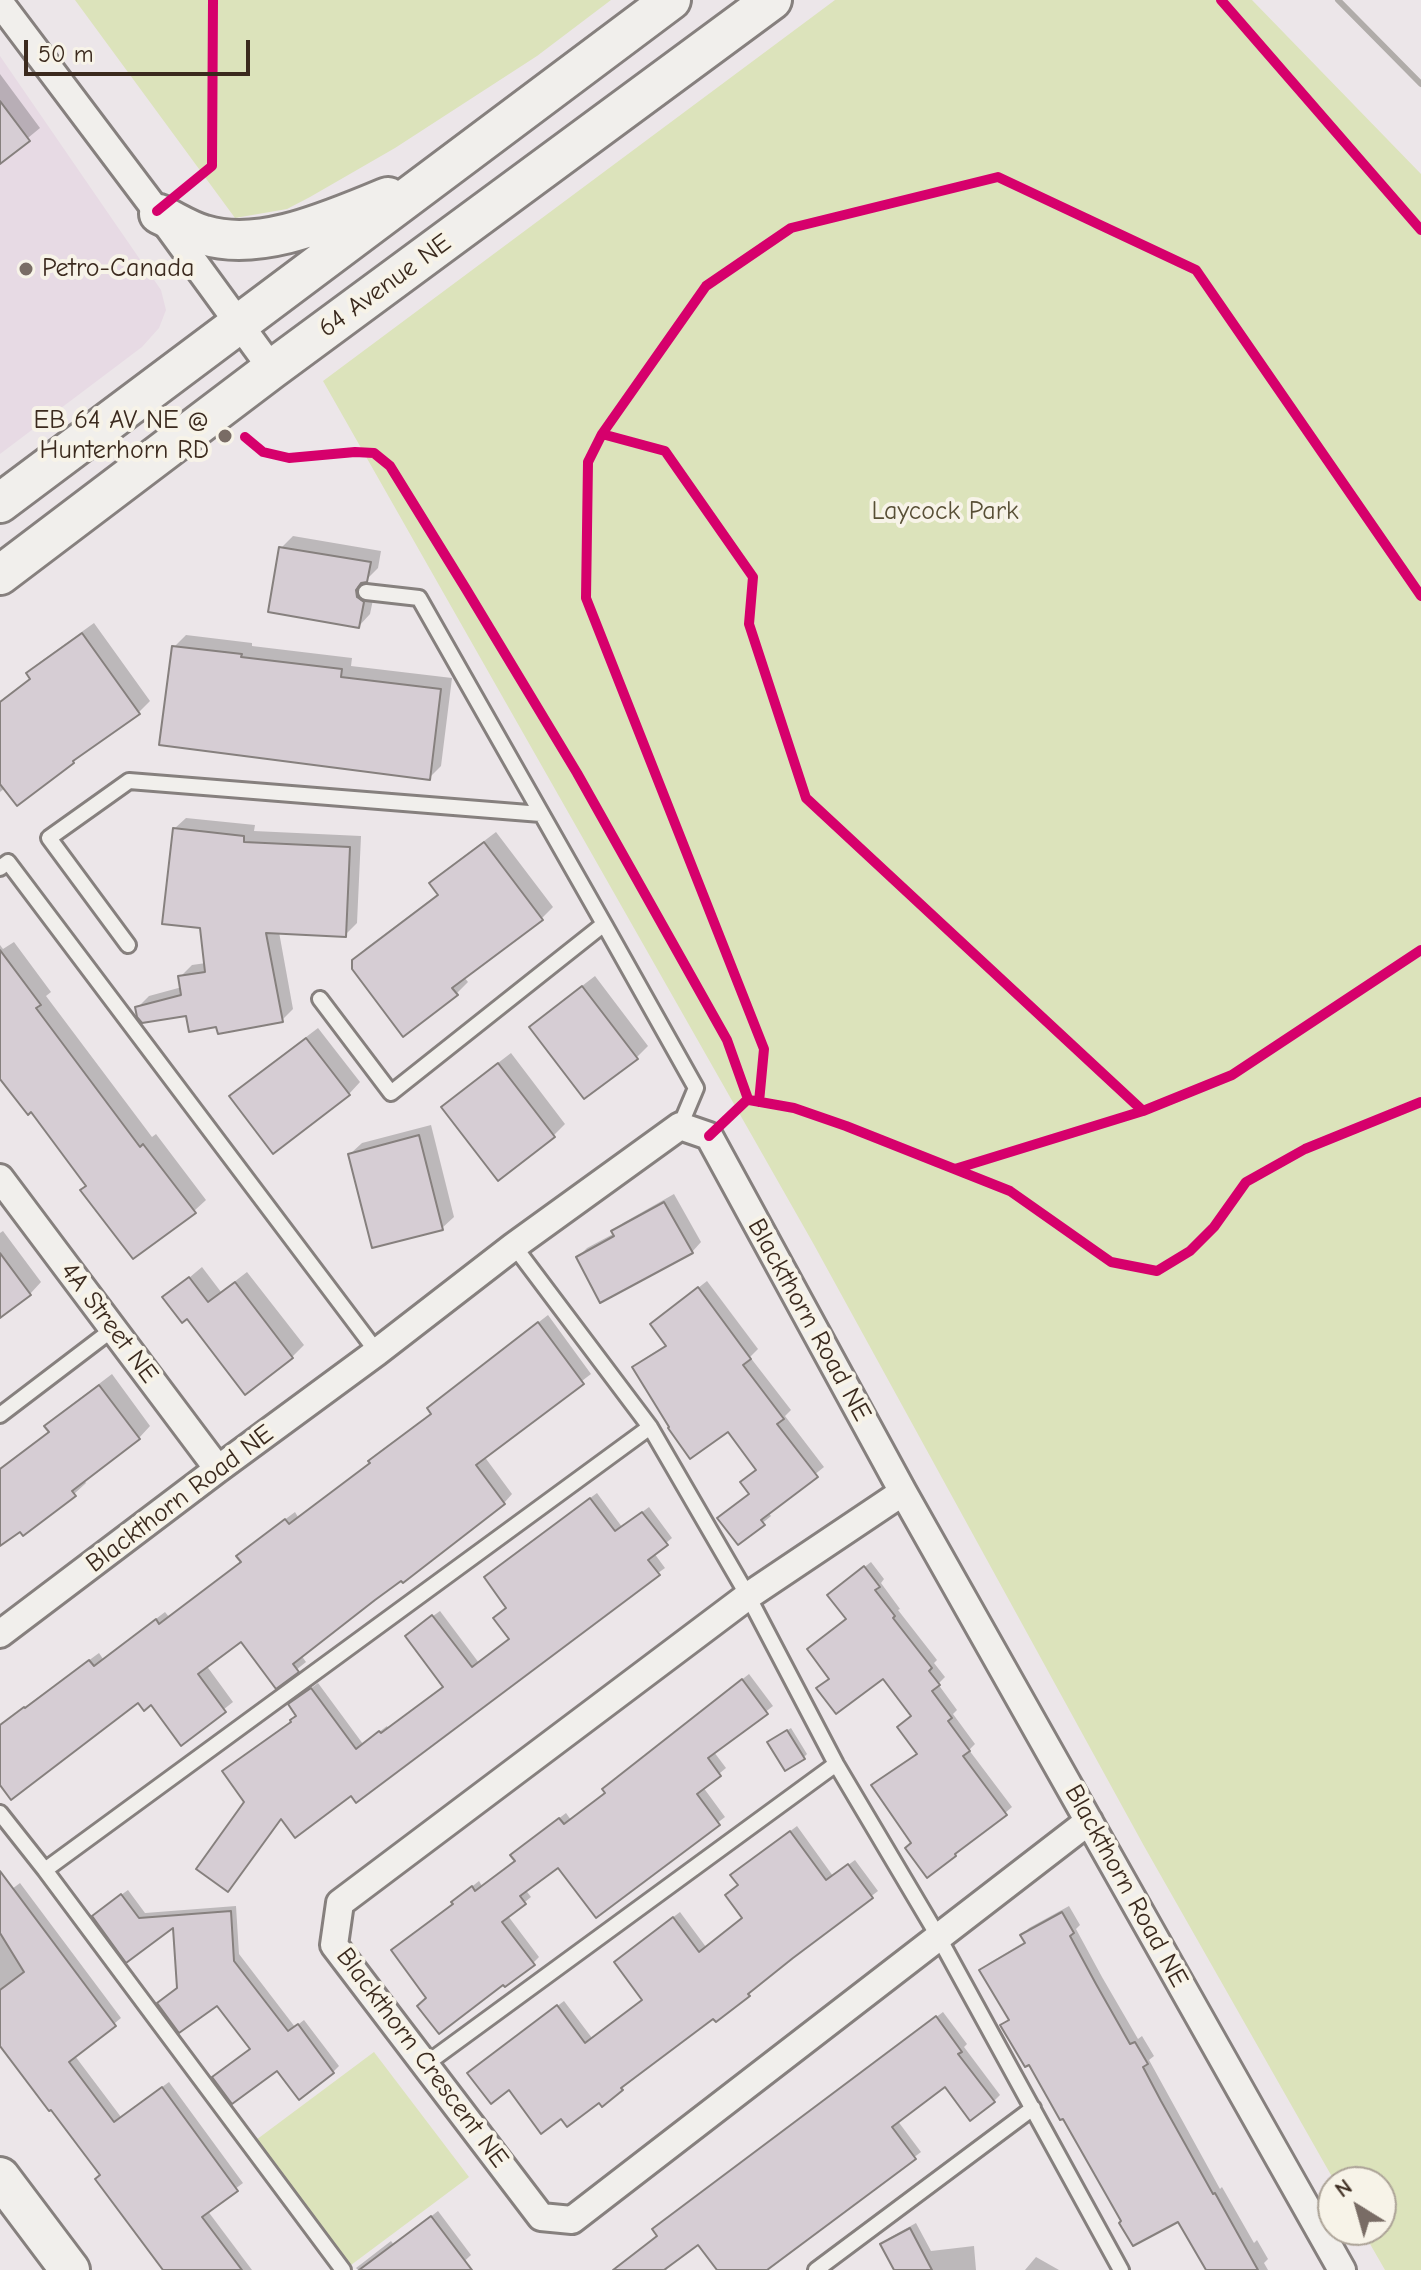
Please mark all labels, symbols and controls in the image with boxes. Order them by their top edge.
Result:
scale bar [28,24,254,74]
text: 50 m [38,40,94,68]
street label: 64 Avenue NE [313,228,457,344]
place label: Petro-Canada [42,253,194,285]
marker: Petro-Canada [17,260,35,278]
place label: EB 64 AV NE @ Hunterhorn RD [33,405,209,466]
marker: EB 64 AV NE @ Hunterhorn RD [216,427,234,445]
park label: Laycock Park [871,496,1019,528]
street label: Blackthorn Road NE [740,1213,878,1427]
street label: 4A Street NE [54,1257,164,1389]
street label: Blackthorn Road NE [80,1418,280,1580]
street label: Blackthorn Road NE [1057,1779,1195,1993]
street label: Blackthorn Crescent NE [329,1942,515,2174]
north arrow [1317,2166,1397,2246]
text: N [1330,2174,1357,2203]

